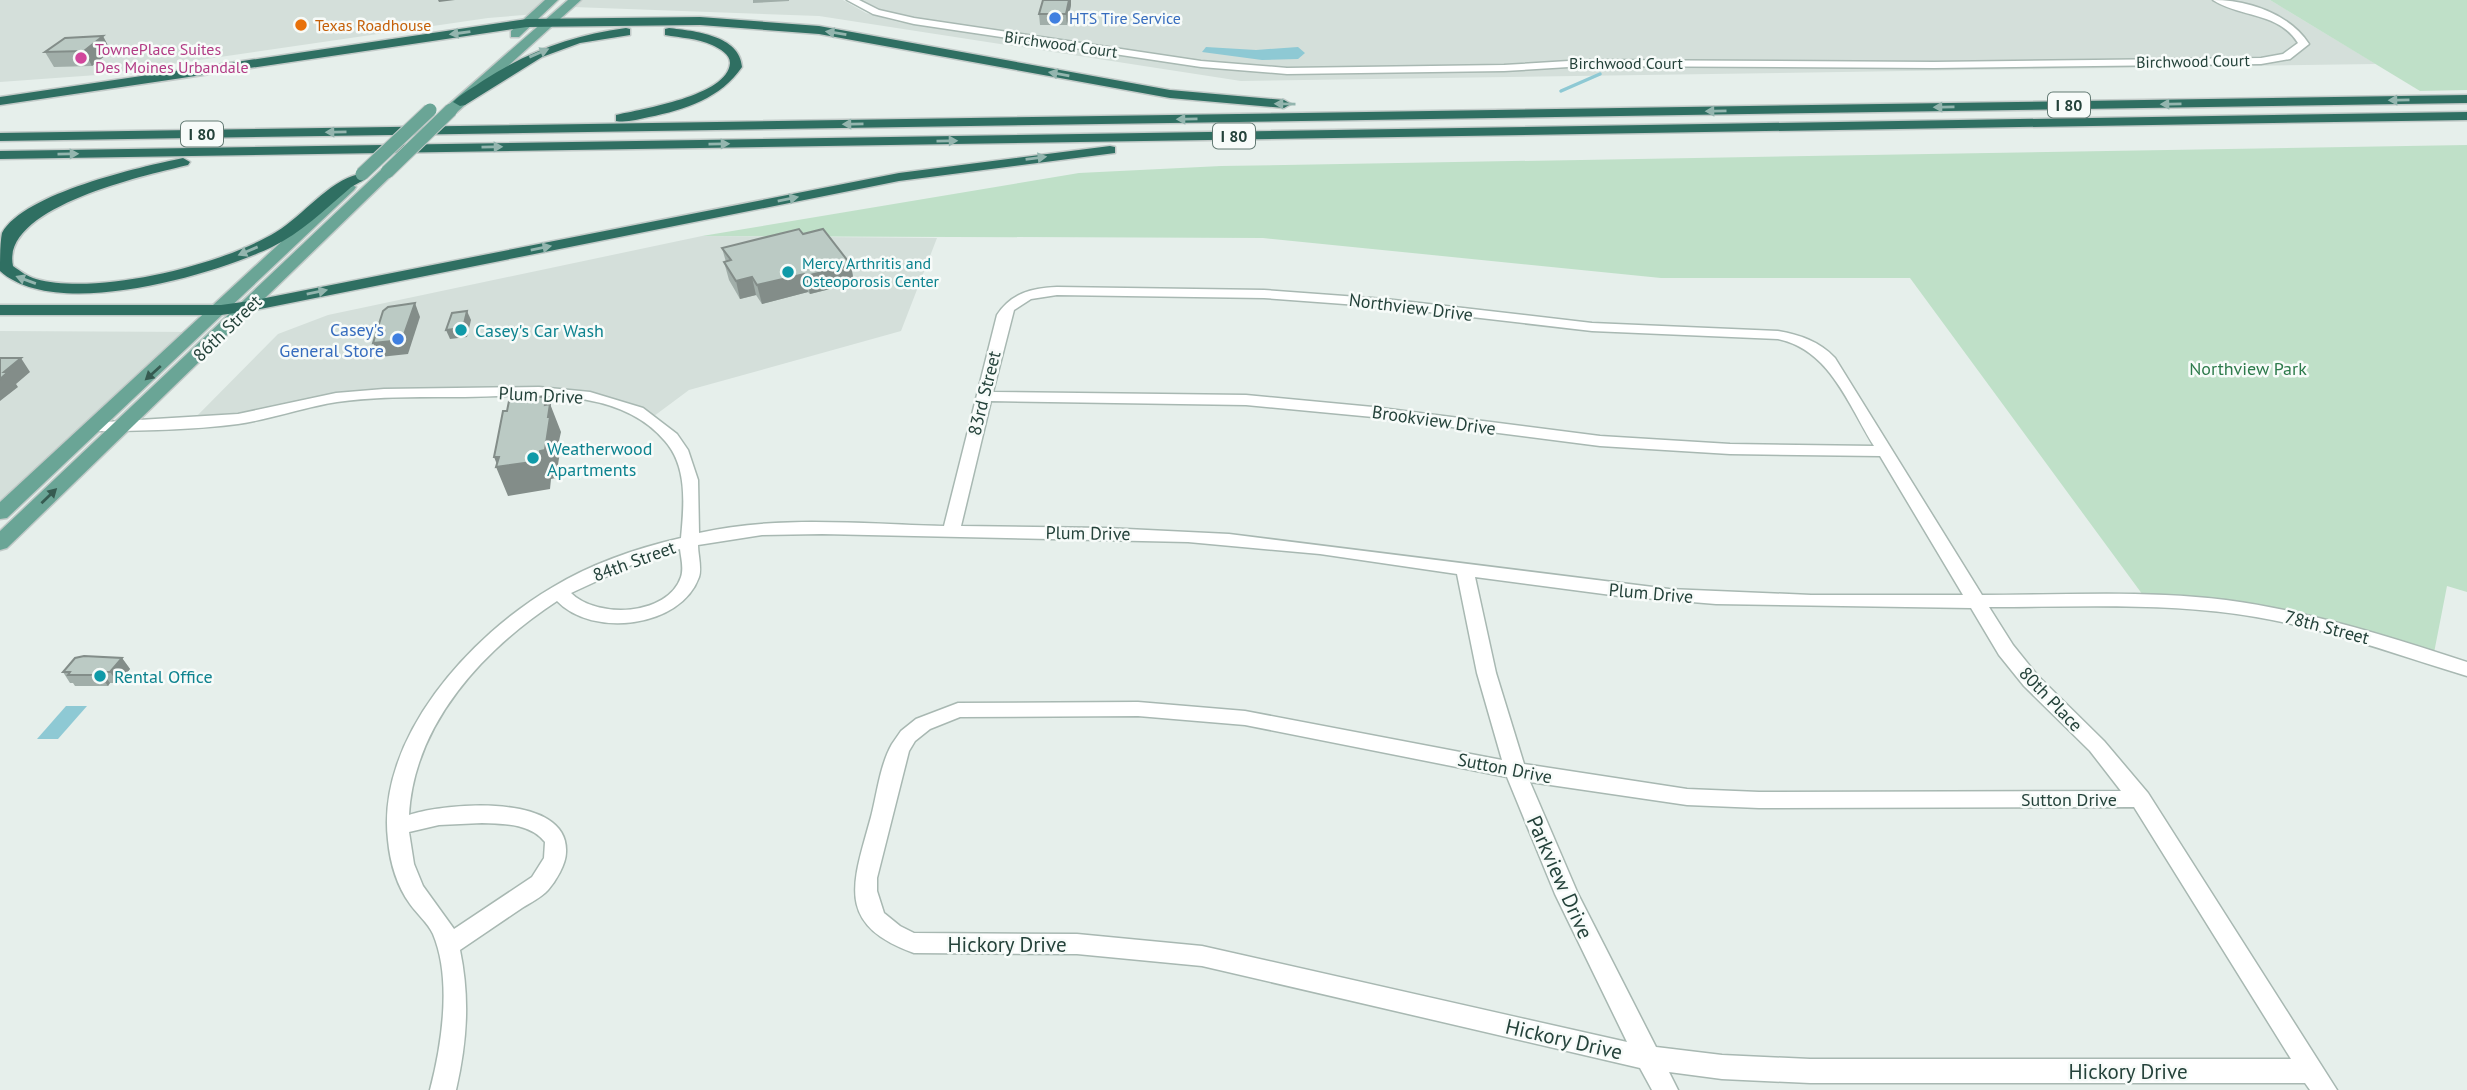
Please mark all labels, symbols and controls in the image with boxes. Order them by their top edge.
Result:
place label: HTS Tire Service [1069,8,1181,28]
marker: HTS Tire Service [1047,10,1063,26]
place label: Texas Roadhouse [315,15,431,35]
marker: Texas Roadhouse [293,17,309,33]
street label: Birchwood Court [1003,26,1119,62]
one-way arrow [825,27,847,38]
one-way arrow [449,28,471,39]
place label: TownePlace Suites Des Moines Urbandale [95,39,249,77]
one-way arrow [528,47,549,58]
marker: TownePlace Suites Des Moines Urbandale [73,50,89,66]
street label: Birchwood Court [2136,50,2251,72]
street label: Birchwood Court [1569,53,1683,73]
one-way arrow [1048,68,1070,79]
road number: I 80 [2048,92,2090,118]
one-way arrow [2388,94,2410,106]
one-way arrow [1273,98,1295,110]
one-way arrow [2160,98,2182,109]
one-way arrow [1933,101,1955,113]
one-way arrow [1705,105,1727,117]
one-way arrow [1175,113,1197,125]
one-way arrow [841,118,863,130]
road number: I 80 [181,122,223,146]
road number: I 80 [1213,124,1255,148]
one-way arrow [325,126,347,138]
one-way arrow [936,135,958,146]
one-way arrow [708,138,730,150]
one-way arrow [481,142,503,153]
one-way arrow [57,148,79,160]
one-way arrow [1026,153,1048,164]
one-way arrow [777,194,799,205]
one-way arrow [530,243,552,254]
one-way arrow [237,246,258,257]
place label: Mercy Arthritis and Osteoporosis Center [802,253,940,291]
marker: Mercy Arthritis and Osteoporosis Center [780,264,796,280]
one-way arrow [16,274,37,285]
one-way arrow [306,287,328,298]
street label: Northview Drive [1348,288,1474,326]
street label: 86th Street [188,290,266,366]
place label: Casey's General Store [279,318,384,362]
place label: Casey's Car Wash [475,319,604,342]
marker: Casey's Car Wash [453,322,469,338]
marker: Casey's General Store [390,331,406,347]
street label: 83rd Street [962,348,1006,438]
park label: Northview Park [2189,357,2307,380]
one-way arrow [144,365,162,381]
street label: Plum Drive [498,381,584,409]
street label: Brookview Drive [1371,400,1497,440]
place label: Weatherwood Apartments [547,437,652,481]
marker: Weatherwood Apartments [525,450,541,466]
one-way arrow [41,488,58,504]
street label: Plum Drive [1045,521,1131,545]
street label: 84th Street [589,535,679,587]
street label: Plum Drive [1608,578,1694,608]
street label: 78th Street [2282,605,2372,649]
street label: 80th Place [2014,662,2088,736]
place label: Rental Office [114,665,213,688]
marker: Rental Office [92,668,108,684]
street label: Sutton Drive [1456,748,1554,788]
street label: Sutton Drive [2021,788,2117,811]
street label: Parkview Drive [1521,811,1599,943]
street label: Hickory Drive [947,931,1067,958]
street label: Hickory Drive [1503,1012,1625,1066]
street label: Hickory Drive [2068,1058,2188,1085]

